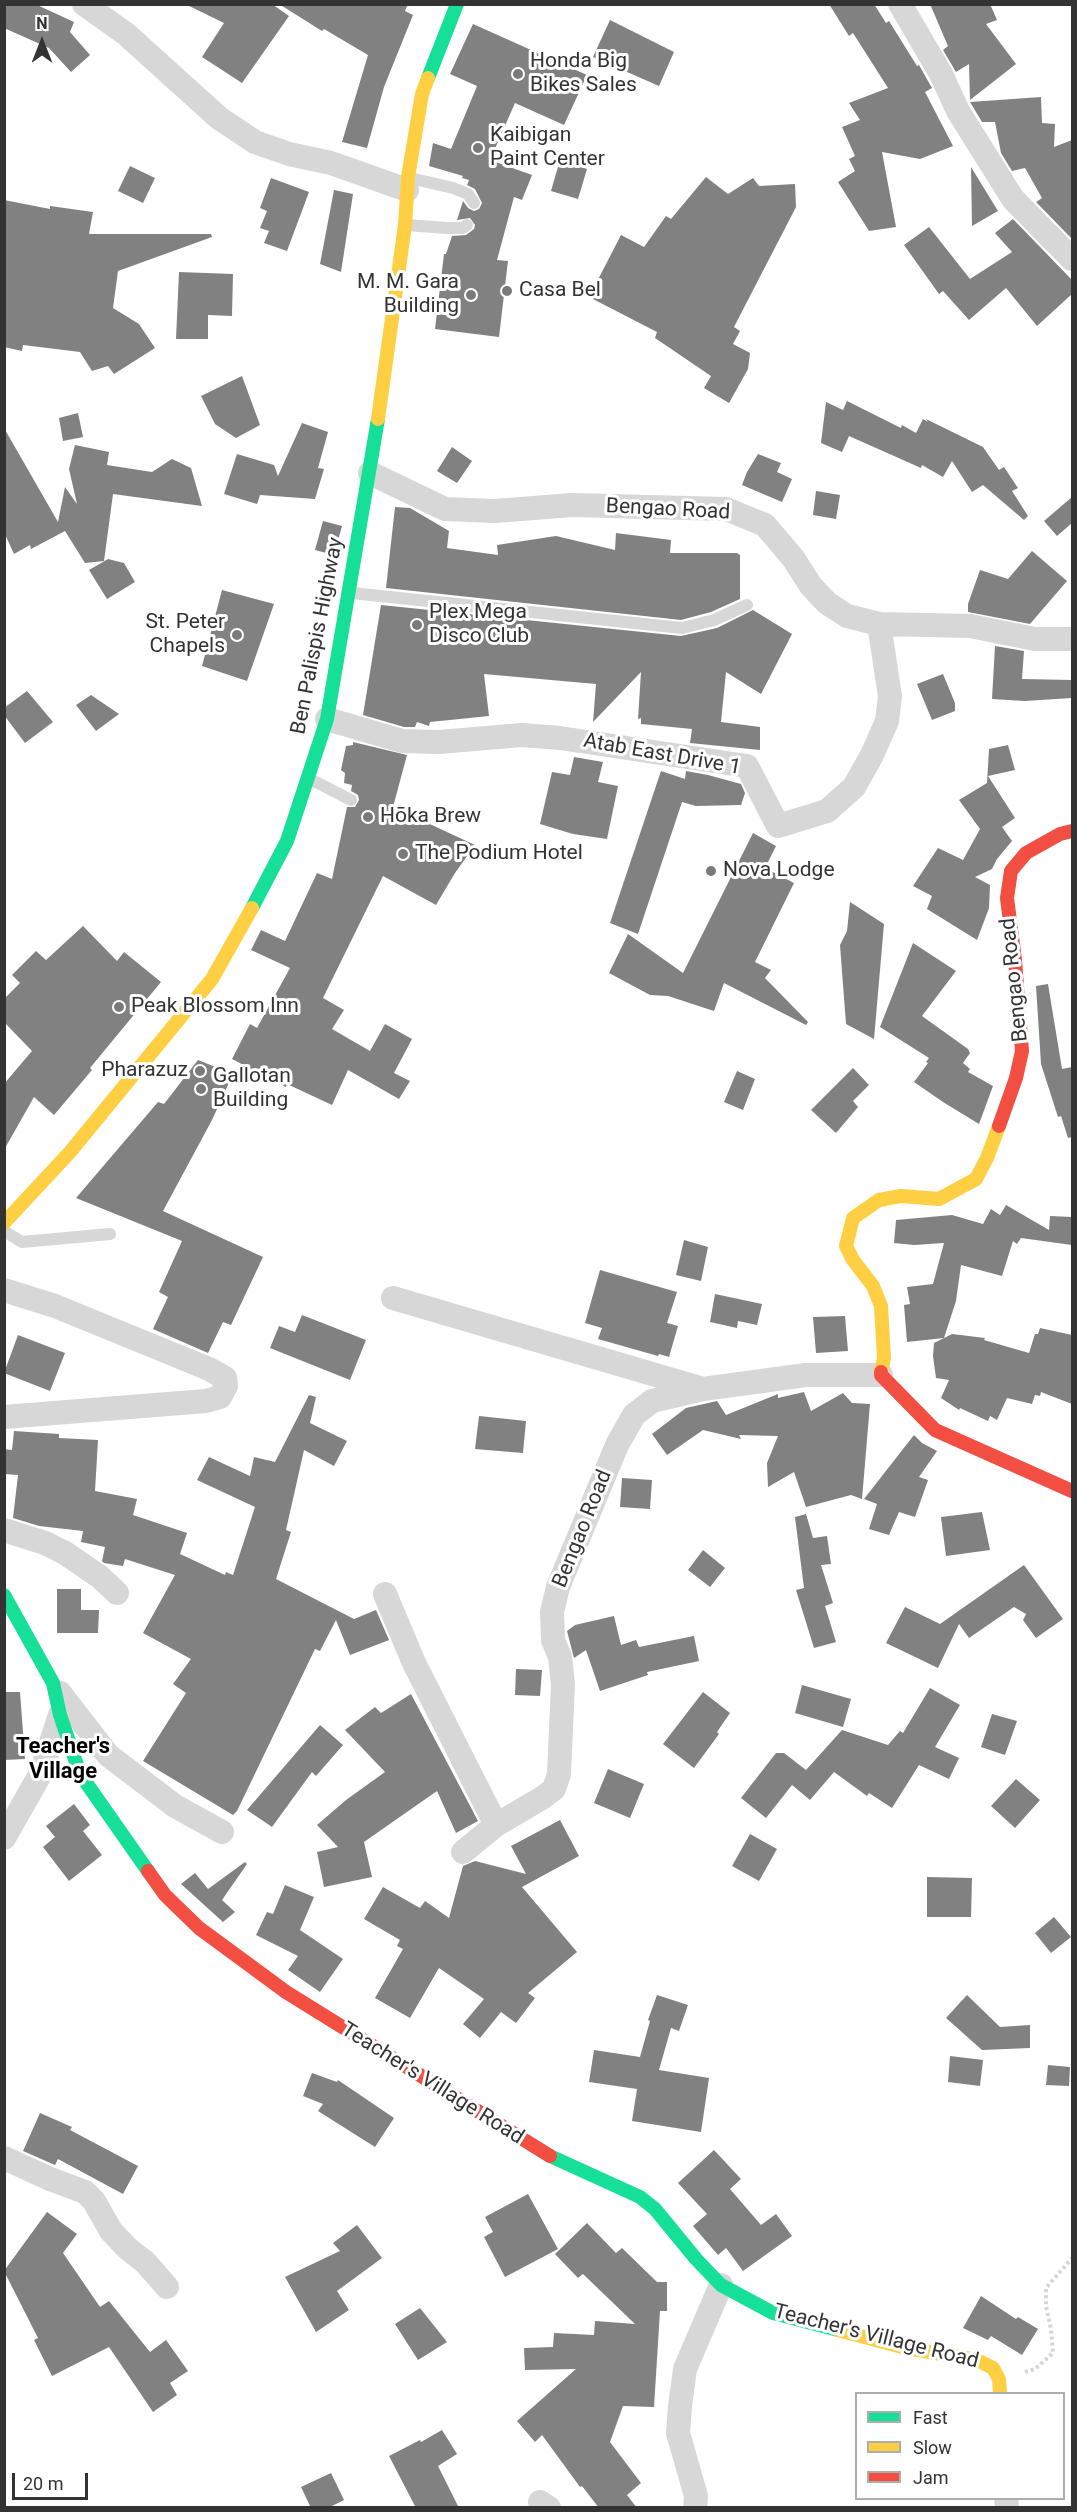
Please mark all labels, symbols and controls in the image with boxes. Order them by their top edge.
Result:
north arrow [12,12,72,72]
text: N [36,14,48,33]
place label: Honda Big Bikes Sales [530,49,637,99]
marker: Honda Big Bikes Sales [511,67,525,81]
place label: Kaibigan Paint Center [490,123,605,173]
marker: Kaibigan Paint Center [471,141,485,155]
place label: M. M. Gara Building [357,270,459,320]
place label: Casa Bel [519,278,601,304]
marker: Casa Bel [500,284,514,298]
marker: M. M. Gara Building [464,288,478,302]
street label: Bengao Road [605,494,731,526]
street label: Ben Palispis Highway [287,535,349,737]
place label: Plex Mega Disco Club [429,600,529,650]
place label: St. Peter Chapels [146,610,225,660]
marker: Plex Mega Disco Club [410,618,424,632]
marker: St. Peter Chapels [230,628,244,642]
street label: Atab East Drive 1 [581,729,743,781]
place label: Hōka Brew [380,804,481,830]
marker: Hōka Brew [361,810,375,824]
place label: The Podium Hotel [415,841,583,867]
marker: The Podium Hotel [396,847,410,861]
place label: Nova Lodge [723,858,835,884]
marker: Nova Lodge [704,864,718,878]
street label: Bengao Road [996,917,1034,1043]
place label: Peak Blossom Inn [131,994,299,1020]
marker: Peak Blossom Inn [112,1000,126,1014]
place label: Pharazuz [101,1058,188,1084]
marker: Pharazuz [193,1064,207,1078]
place label: Gallotan Building [213,1064,291,1114]
marker: Gallotan Building [194,1082,208,1096]
street label: Bengao Road [548,1467,618,1591]
district label: Teacher's Village [16,1734,110,1786]
street label: Teacher's Village Road [336,2018,528,2150]
street label: Teacher's Village Road [771,2299,981,2375]
legend [855,2392,1065,2500]
text: Fast [913,2407,948,2428]
text: Slow [913,2437,952,2458]
scale bar [15,2461,92,2499]
text: Jam [913,2467,949,2488]
text: 20 m [23,2473,63,2494]

